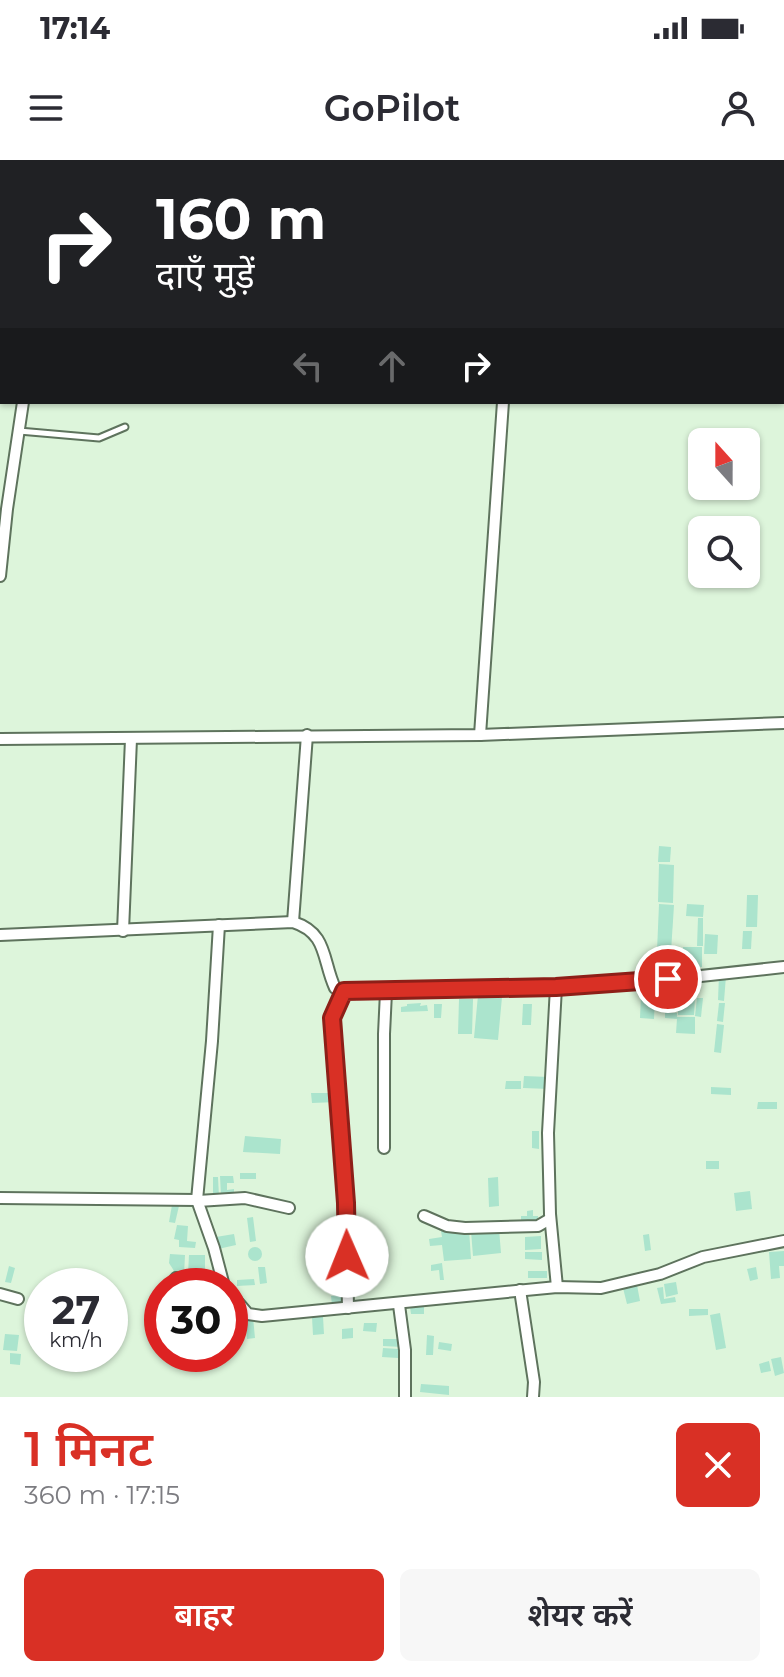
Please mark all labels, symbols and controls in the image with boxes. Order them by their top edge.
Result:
text: 17:14 [40,10,110,47]
icon: menu [24,86,68,130]
text: GoPilot [324,86,460,130]
icon: person [716,86,760,130]
text: 160 m [156,185,326,253]
icon: right [24,192,128,296]
text: दाएँ मुड़ें [156,253,255,297]
icon: left [286,344,330,388]
icon: ahead [370,344,414,388]
icon: right [454,344,498,388]
north arrow [688,428,760,500]
map controls [688,428,760,588]
button: search [688,516,760,588]
pin [634,945,702,1013]
icon: arrive [646,957,690,1001]
position arrow [305,1214,389,1298]
speed limit sign: 30 [144,1268,248,1372]
text: 27 [52,1285,100,1334]
text: km/h [49,1328,103,1352]
text: 1 मिनट [24,1420,153,1478]
button: close [676,1423,760,1507]
text: 360 m · 17:15 [24,1479,180,1511]
button: बाहर [24,1569,384,1661]
button: शेयर करें [400,1569,760,1661]

